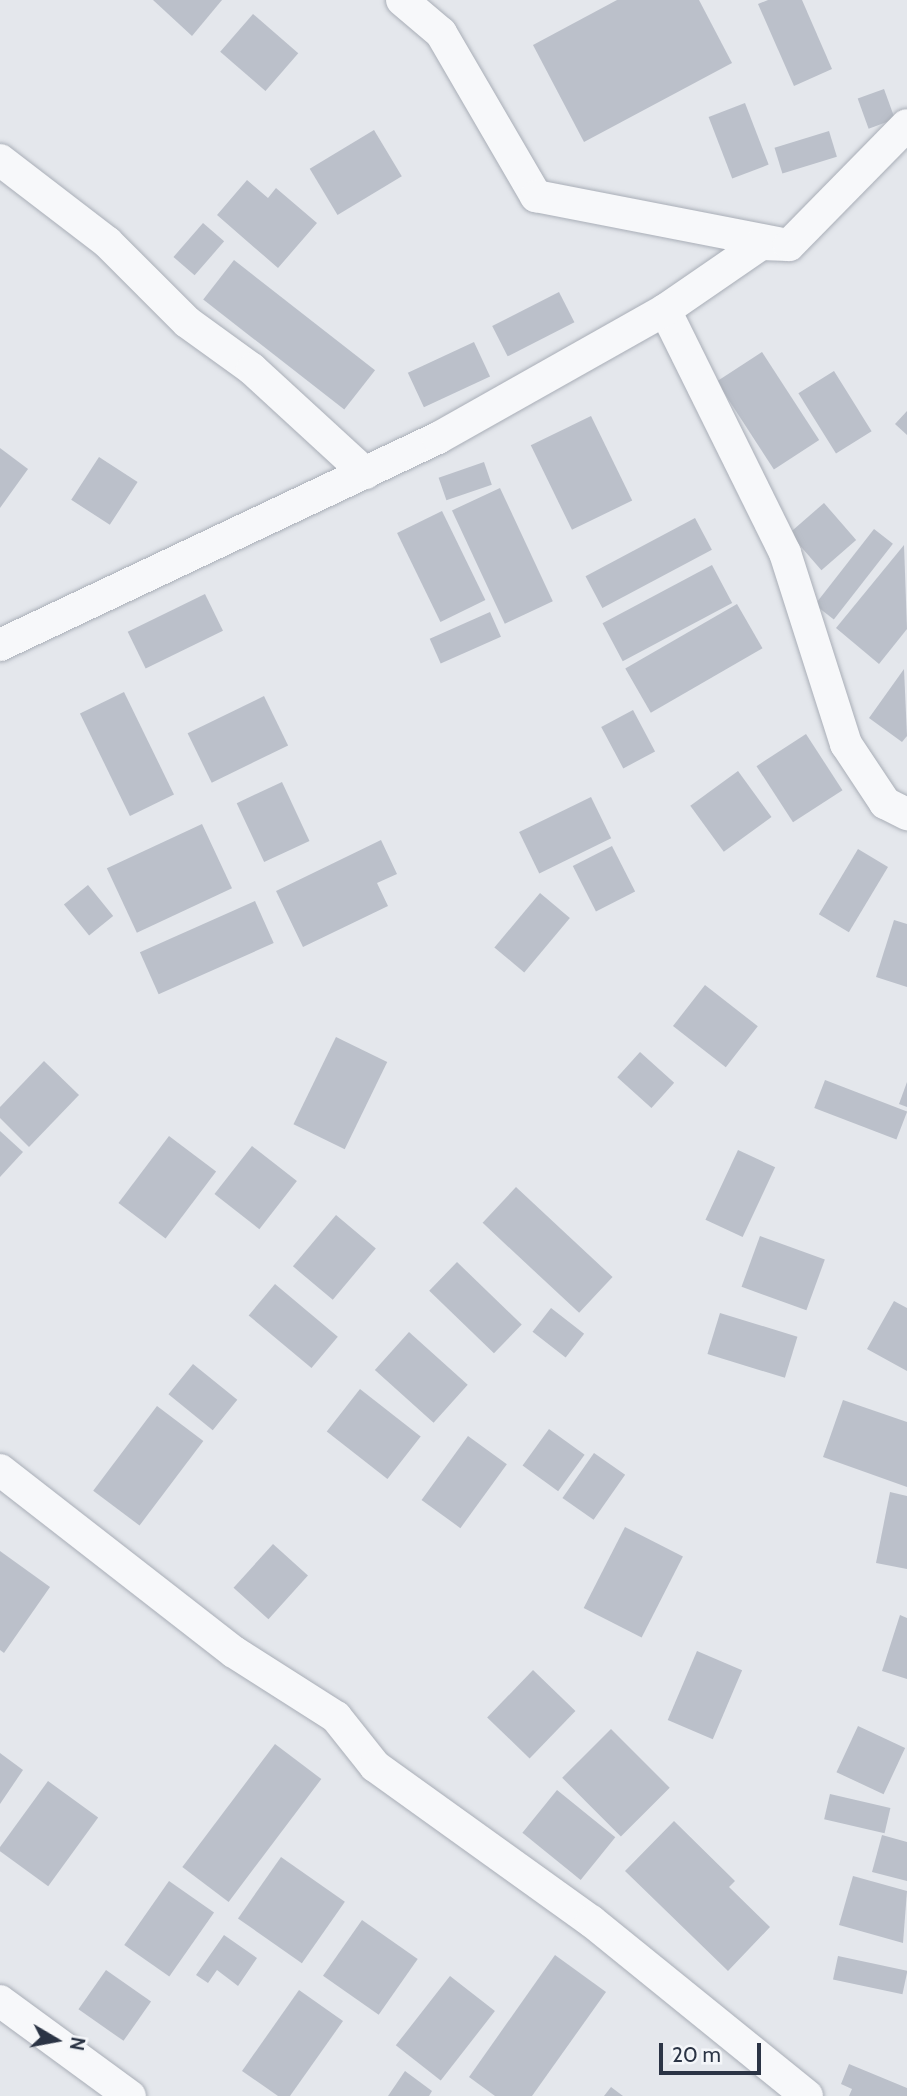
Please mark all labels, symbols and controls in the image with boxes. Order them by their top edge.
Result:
north arrow [21,2005,91,2075]
scale bar [662,2030,764,2074]
text: N [65,2035,90,2052]
text: 20 m [672,2042,721,2067]

